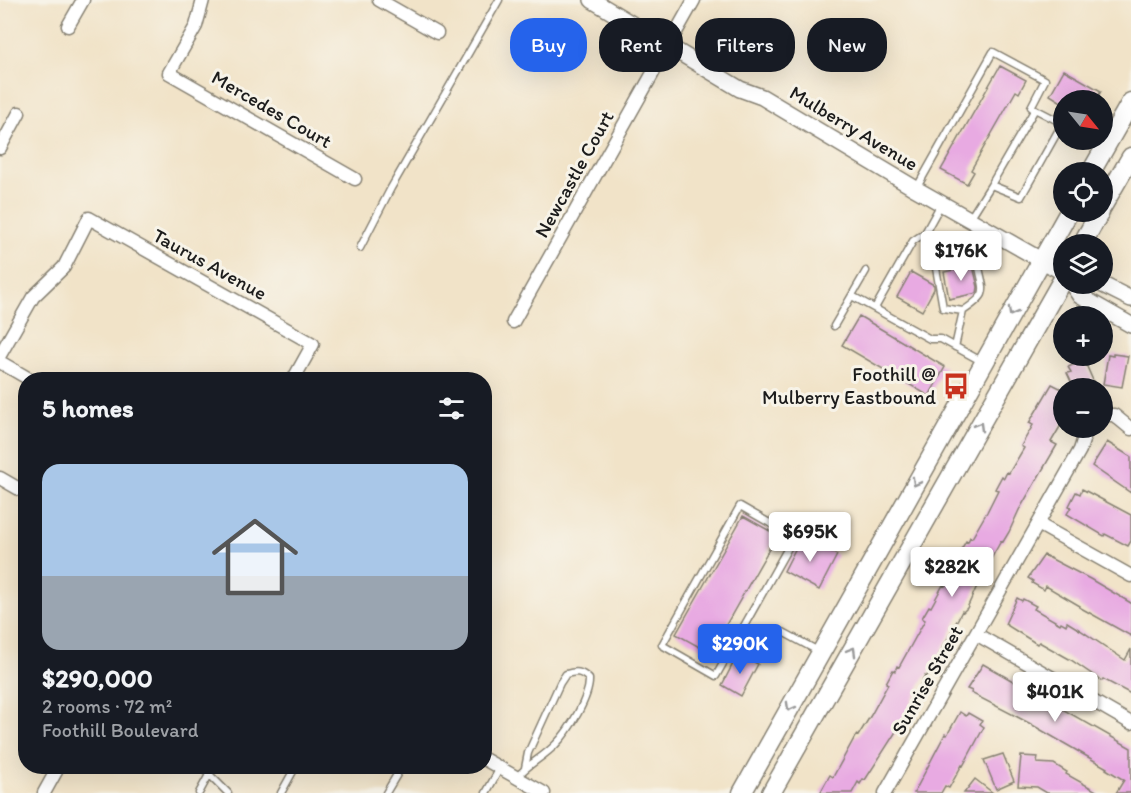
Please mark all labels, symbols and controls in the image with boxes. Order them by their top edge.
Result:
chip: Buy [510,18,587,72]
chip: Rent [599,18,683,72]
chip: Filters [695,18,795,72]
chip: New [807,18,887,72]
street label: Mercedes Court [208,65,336,153]
street label: Mulberry Avenue [785,80,923,176]
north arrow [1053,90,1113,150]
map controls [1053,90,1113,438]
street label: Newcastle Court [529,106,619,242]
button: locate [1053,162,1113,222]
street label: Taurus Avenue [149,223,271,305]
pin: $176K [919,231,1003,282]
button: layers [1053,234,1113,294]
text: $176K [935,238,987,262]
one-way arrow [1008,306,1019,316]
button: + [1053,306,1113,366]
place label: Foothill @ Mulberry Eastbound [762,362,936,409]
bus stop icon: Foothill @ Mulberry Eastbound [941,371,971,401]
button: − [1053,378,1113,438]
text: 5 homes [42,392,134,424]
icon: filters [435,392,468,425]
one-way arrow [972,422,983,432]
one-way arrow [912,476,924,486]
icon: home [201,503,309,611]
pin: $695K [768,512,852,563]
text: $695K [783,519,837,543]
pin: $282K [910,547,994,598]
text: $282K [925,554,979,578]
street label: Sunrise Street [886,621,968,739]
pin: $290K [698,624,782,675]
text: $290K [712,631,768,655]
one-way arrow [845,647,856,657]
text: $290,000 [42,662,153,694]
pin: $401K [1013,672,1097,723]
text: $401K [1027,679,1083,703]
text: 2 rooms · 72 m² [42,694,172,718]
one-way arrow [786,701,797,711]
text: Foothill Boulevard [42,718,198,742]

